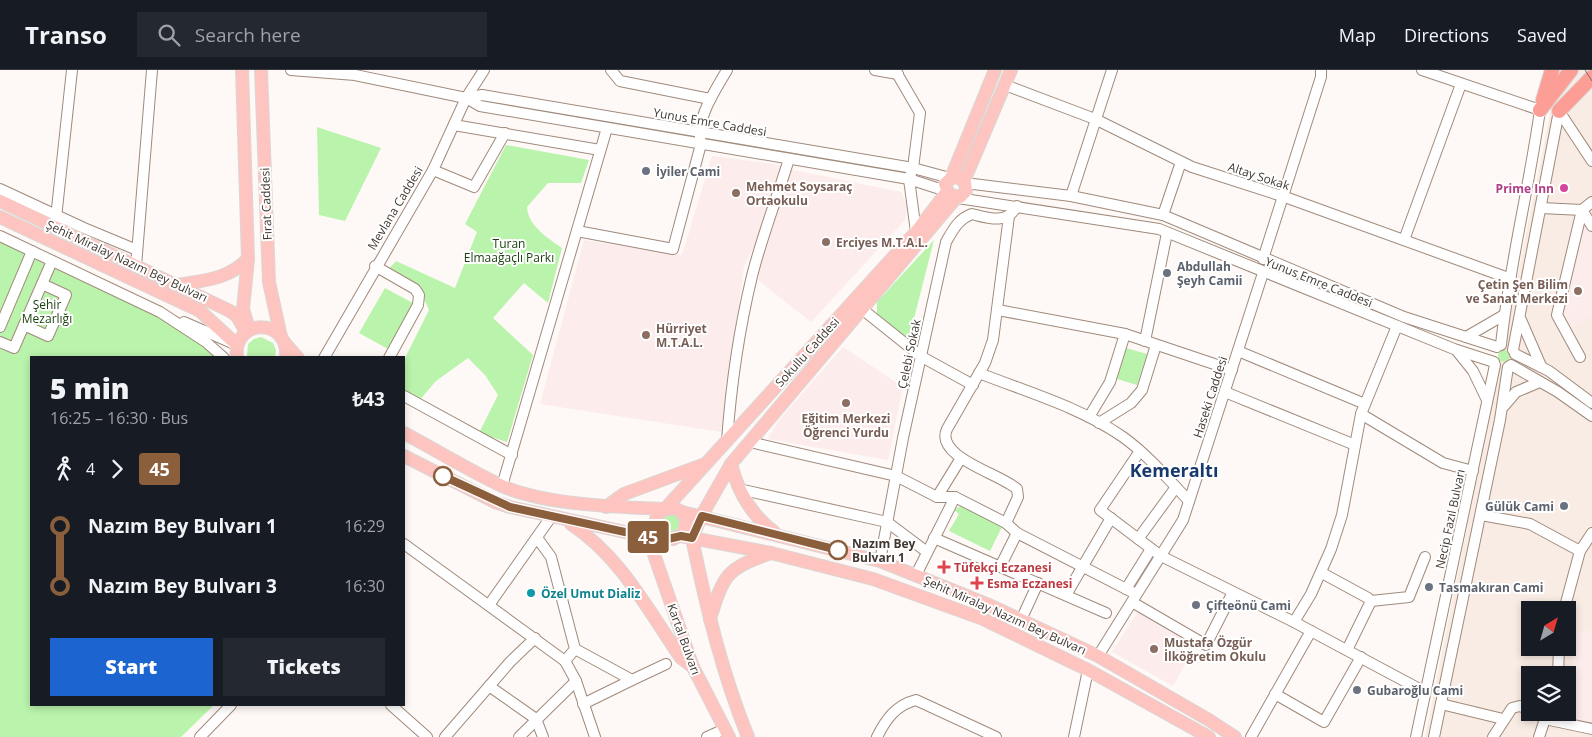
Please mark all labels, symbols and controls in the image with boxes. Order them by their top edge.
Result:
search box [137,12,487,57]
text: Transo [25,18,107,51]
icon: search [155,21,183,49]
text: Search here [195,22,301,48]
text: Map [1339,23,1376,47]
text: Directions [1404,23,1489,47]
text: Saved [1517,23,1567,47]
street label: Yunus Emre Caddesi [652,104,768,140]
street label: Altay Sokak [1226,158,1293,194]
street label: Mevlana Caddesi [363,163,427,253]
place label: İyiler Cami [656,163,720,180]
marker: İyiler Cami [640,165,652,177]
street label: Fırat Caddesi [256,167,276,241]
place label: Mehmet Soysaraç Ortaokulu [746,178,852,209]
place label: Prime Inn [1496,180,1554,197]
marker: Prime Inn [1558,182,1570,194]
marker: Mehmet Soysaraç Ortaokulu [730,187,742,199]
street label: Şehit Miralay Nazım Bey Bulvarı [44,216,210,306]
place label: Erciyes M.T.A.L. [836,234,928,251]
park label: Turan Elmaağaçlı Parkı [464,235,554,266]
marker: Erciyes M.T.A.L. [820,236,832,248]
street label: Yunus Emre Caddesi [1263,253,1375,311]
place label: Abdullah Şeyh Camii [1177,258,1243,289]
marker: Abdullah Şeyh Camii [1161,267,1173,279]
place label: Çetin Şen Bilim ve Sanat Merkezi [1466,276,1568,307]
marker: Çetin Şen Bilim ve Sanat Merkezi [1572,285,1584,297]
park label: Şehir Mezarlığı [22,296,72,327]
street label: Sokullu Caddesi [771,313,843,391]
street label: Çelebi Sokak [893,317,925,390]
place label: Hürriyet M.T.A.L. [656,320,707,351]
marker: Hürriyet M.T.A.L. [640,329,652,341]
street label: Haseki Caddesi [1189,354,1231,440]
text: 5 min [50,369,130,407]
text: ₺43 [352,386,385,412]
marker: Eğitim Merkezi Öğrenci Yurdu [840,397,852,409]
text: 16:25 – 16:30 · Bus [50,407,188,429]
place label: Eğitim Merkezi Öğrenci Yurdu [802,410,890,441]
icon: walk [50,455,78,483]
icon: forward [103,455,131,483]
text: 45 [149,457,170,481]
text: 4 [86,458,95,480]
district label: Kemeraltı [1130,458,1218,482]
unlabelled marker [433,466,453,486]
street label: Necip Fazıl Bulvarı [1431,468,1469,570]
place label: Gülük Cami [1485,498,1554,515]
marker: Gülük Cami [1558,500,1570,512]
text: Nazım Bey Bulvarı 1 [88,513,277,539]
text: 16:29 [344,515,385,537]
line badge: 45 [626,521,670,553]
text: 45 [638,525,658,549]
place label: Nazım Bey Bulvarı 1 [852,535,916,566]
marker: Nazım Bey Bulvarı 1 [828,540,848,560]
place label: Tüfekçi Eczanesi [954,559,1052,576]
marker: Tüfekçi Eczanesi [938,561,950,573]
street label: Şehit Miralay Nazım Bey Bulvarı [921,571,1089,659]
text: Nazım Bey Bulvarı 3 [88,573,277,599]
text: 16:30 [344,575,385,597]
place label: Esma Eczanesi [987,575,1072,592]
marker: Esma Eczanesi [971,577,983,589]
place label: Tasmakıran Cami [1439,579,1543,596]
marker: Tasmakıran Cami [1423,581,1435,593]
place label: Özel Umut Dializ [541,585,640,602]
marker: Özel Umut Dializ [525,587,537,599]
place label: Çifteönü Cami [1206,597,1291,614]
marker: Çifteönü Cami [1190,599,1202,611]
street label: Kartal Bulvarı [663,601,705,677]
north arrow [1521,601,1576,656]
map controls [1521,601,1576,721]
place label: Mustafa Özgür İlköğretim Okulu [1164,634,1266,665]
button: Start [50,638,213,696]
button: Tickets [223,638,385,696]
marker: Mustafa Özgür İlköğretim Okulu [1148,643,1160,655]
button: layers [1521,666,1576,721]
place label: Gubaroğlu Cami [1367,682,1463,699]
marker: Gubaroğlu Cami [1351,684,1363,696]

